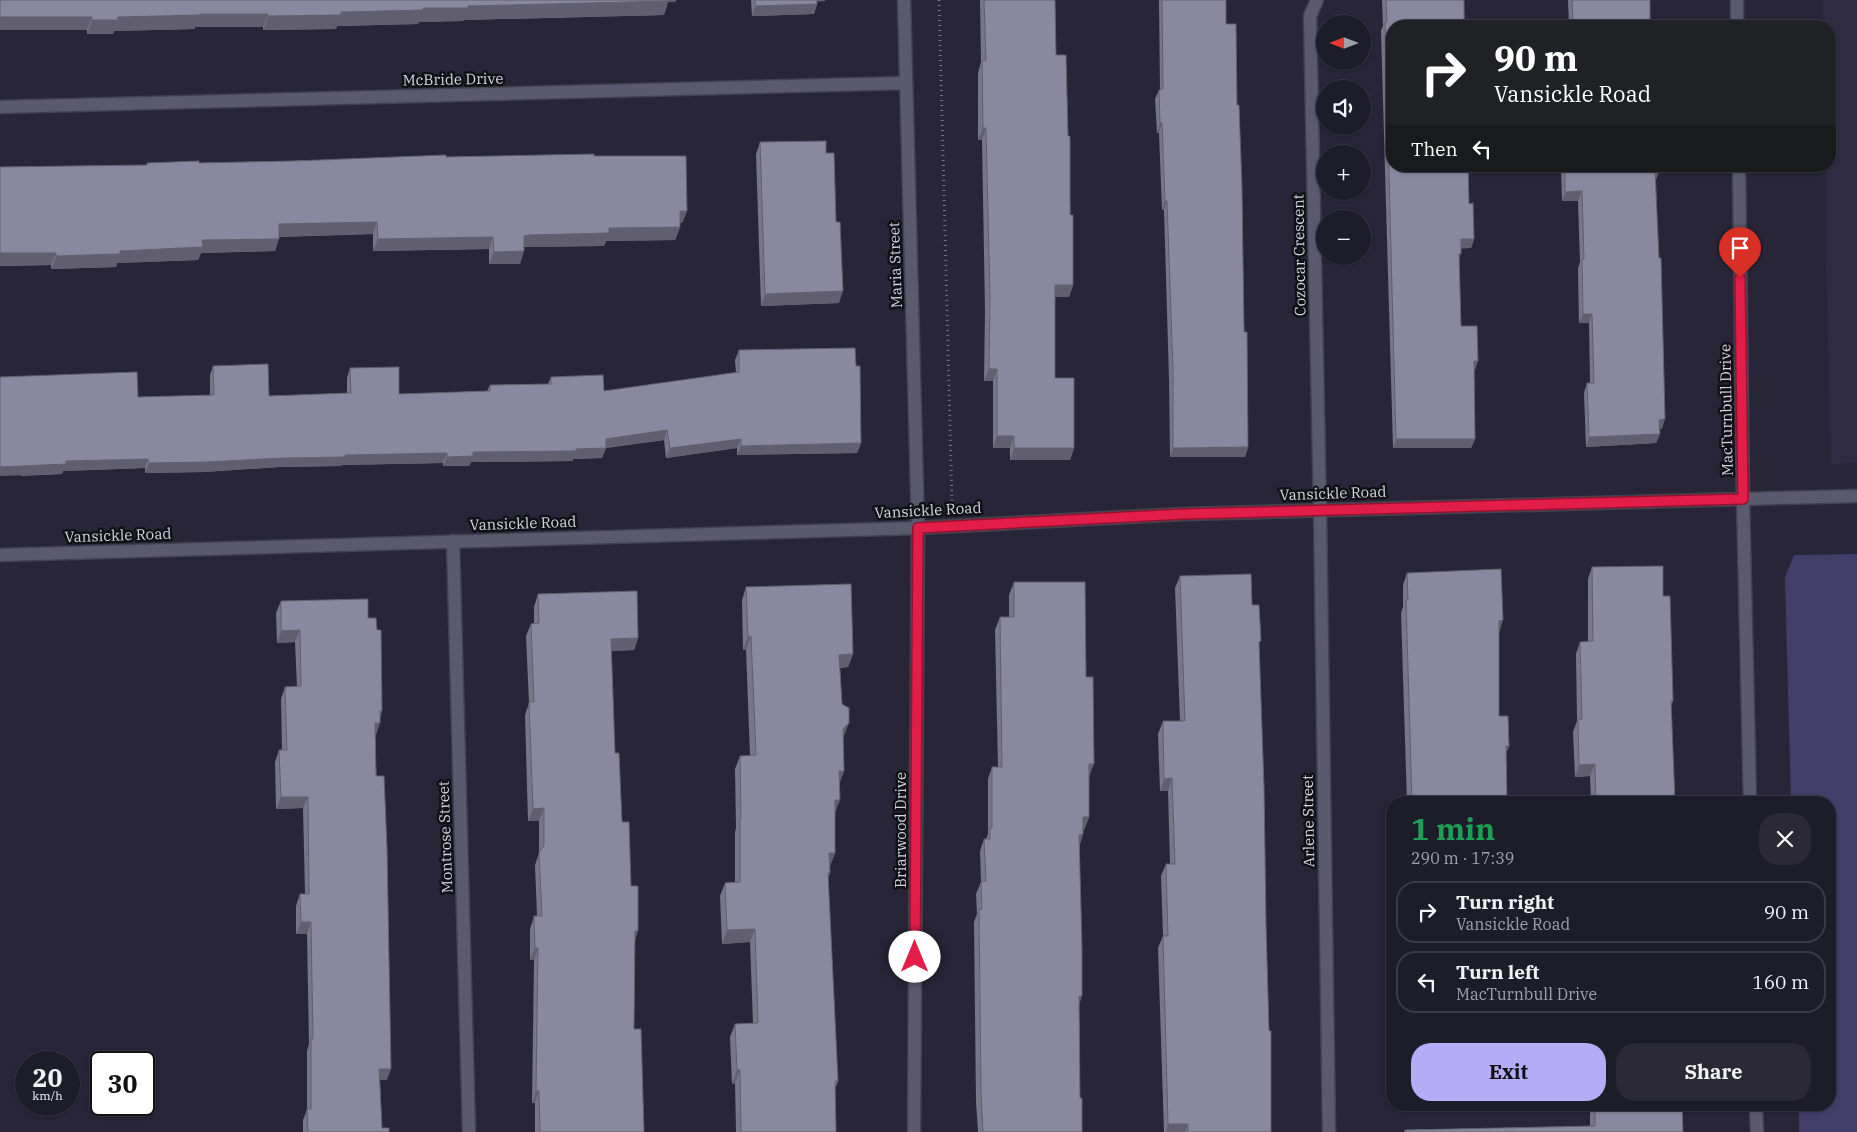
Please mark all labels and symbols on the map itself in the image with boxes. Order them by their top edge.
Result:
north arrow [1316,15,1371,70]
street label: McBride Drive [402,69,504,89]
street label: Cozocar Crescent [1288,194,1310,316]
street label: Maria Street [884,221,906,309]
pin [1719,227,1761,278]
street label: MacTurnbull Drive [1715,344,1737,476]
street label: Vansickle Road [1279,482,1387,504]
street label: Vansickle Road [874,498,982,522]
street label: Vansickle Road [469,512,577,534]
street label: Vansickle Road [64,524,172,546]
street label: Briarwood Drive [891,772,910,888]
street label: Arlene Street [1298,774,1318,868]
street label: Montrose Street [434,780,456,894]
position arrow [888,930,940,982]
speed limit sign: 30 [90,1051,155,1116]

